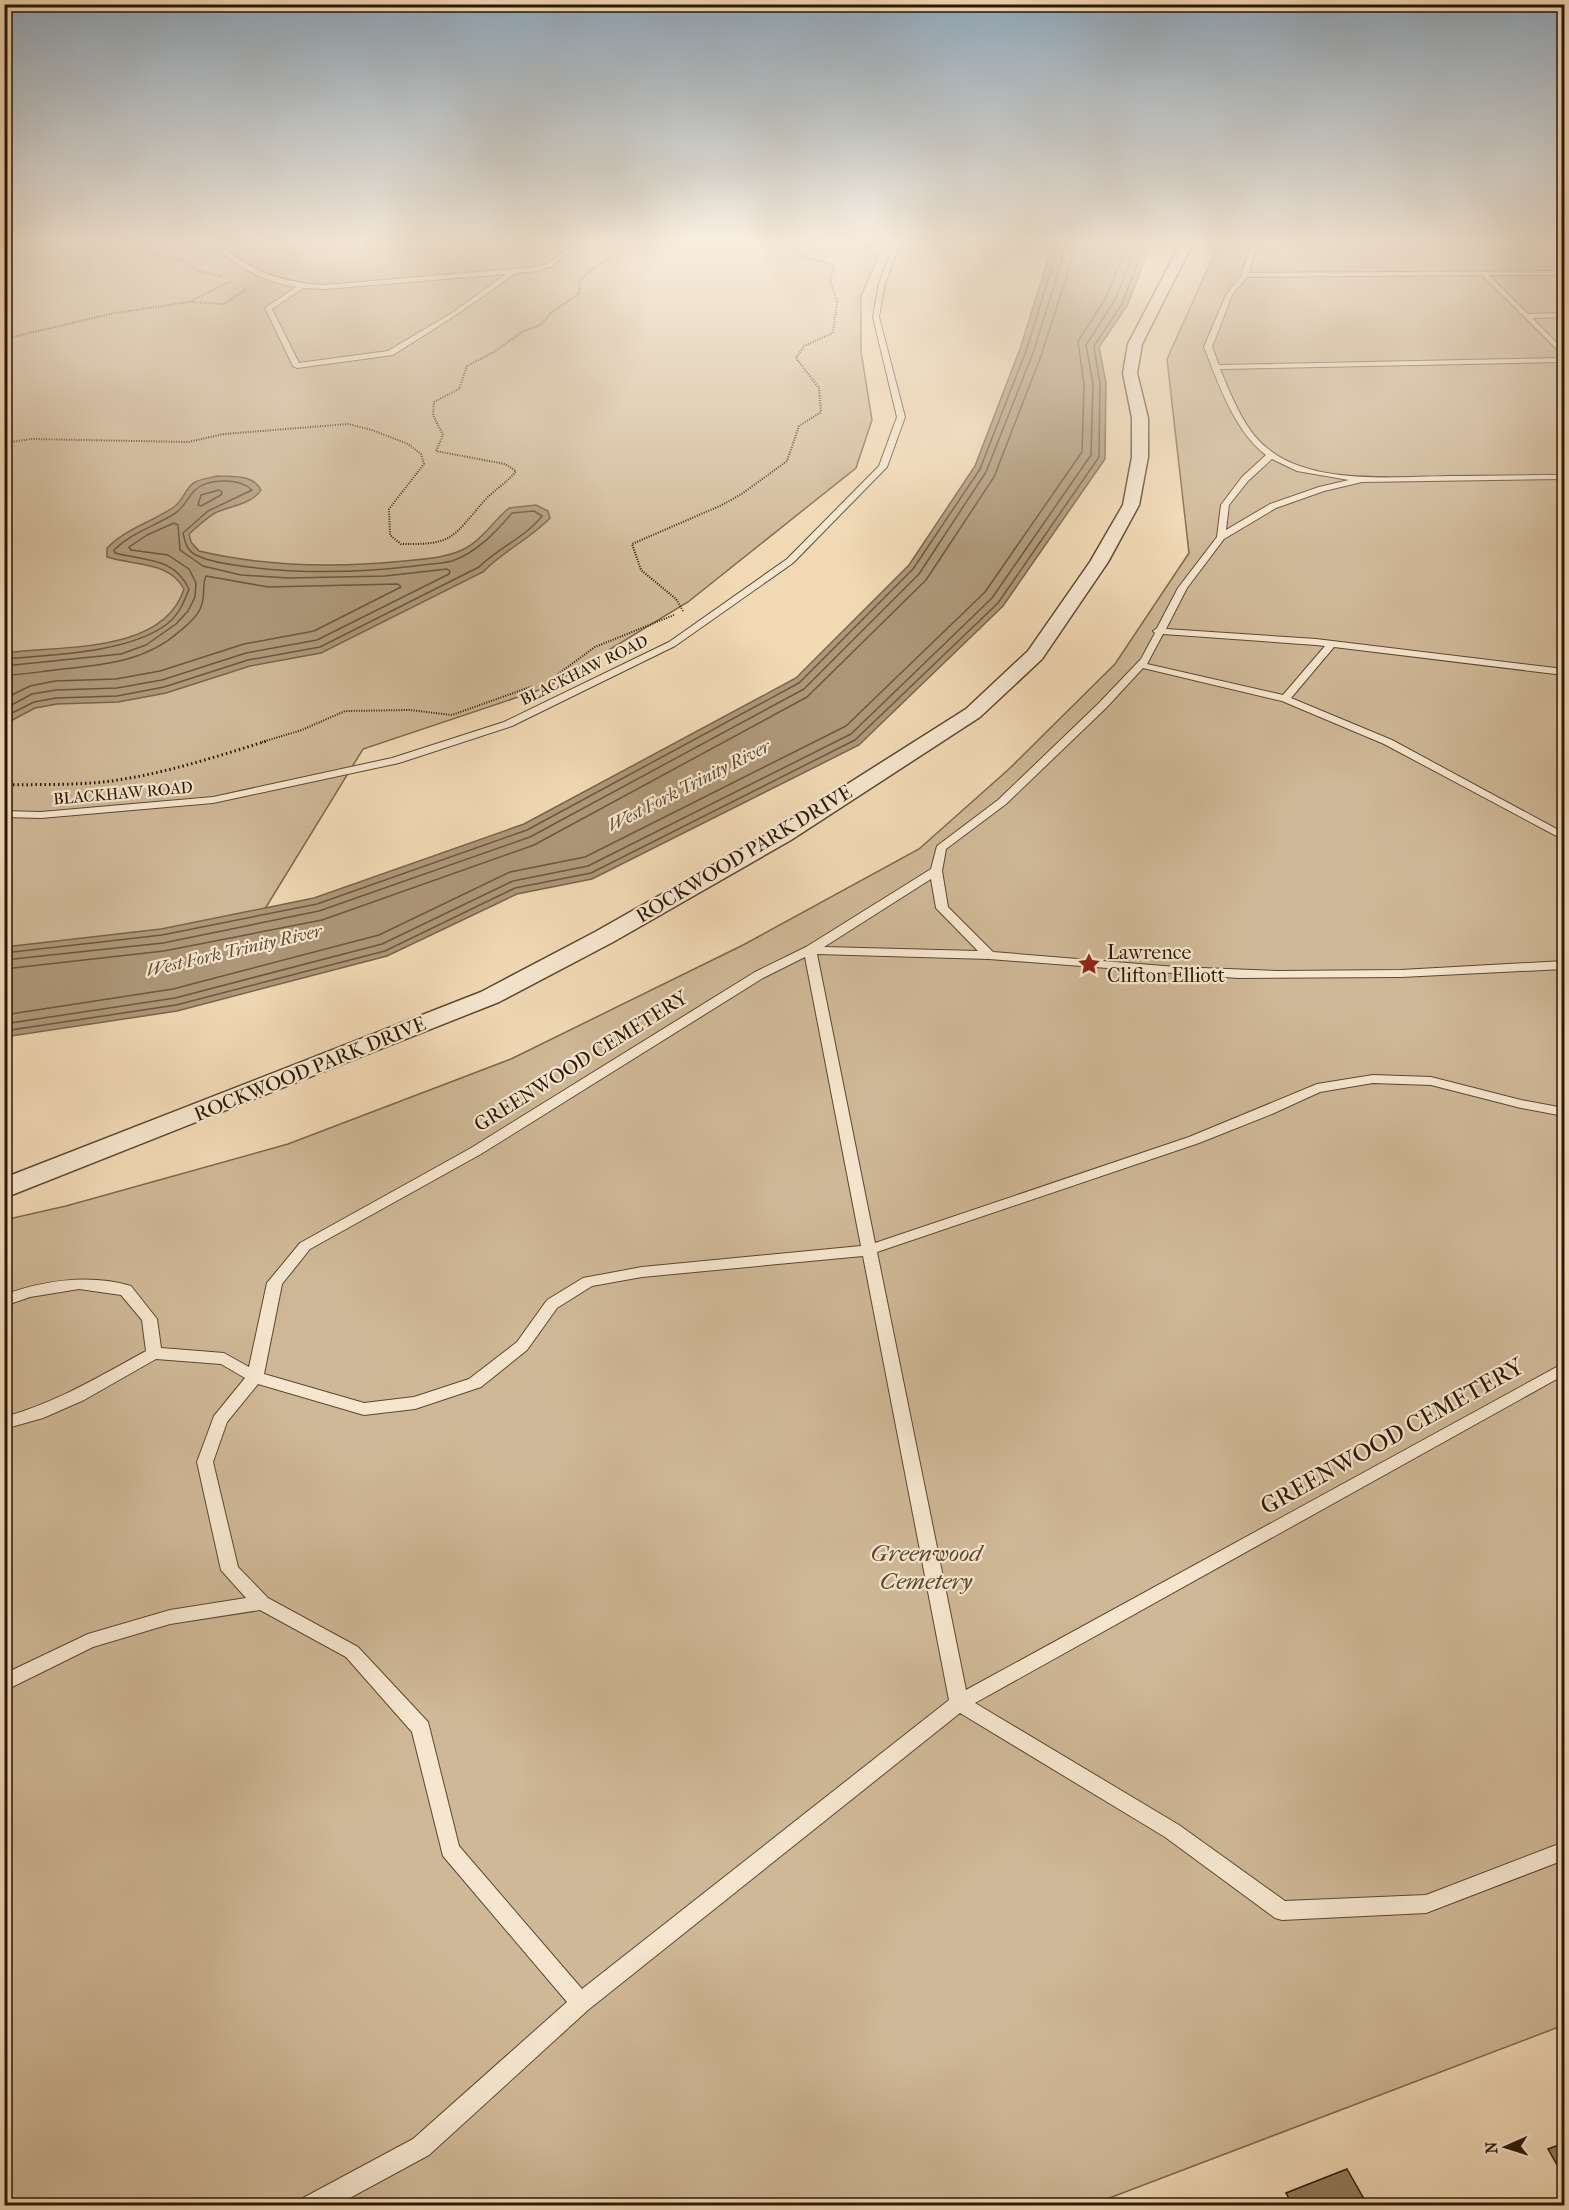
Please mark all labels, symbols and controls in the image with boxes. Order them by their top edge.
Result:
street label: BLACKHAW ROAD [517,631,651,709]
water label: West Fork Trinity River [604,735,776,836]
street label: BLACKHAW ROAD [53,777,193,809]
street label: ROCKWOOD PARK DRIVE [632,780,856,928]
water label: West Fork Trinity River [144,920,326,981]
place label: Lawrence Clifton Elliott [1107,941,1225,987]
place icon: Lawrence Clifton Elliott [1076,951,1102,977]
street label: GREENWOOD CEMETERY [470,985,693,1136]
street label: ROCKWOOD PARK DRIVE [191,1012,429,1126]
street label: GREENWOOD CEMETERY [1255,1352,1529,1520]
park label: Greenwood Cemetery [871,1539,984,1595]
north arrow [1476,2117,1536,2177]
text: N [1482,2140,1501,2154]

